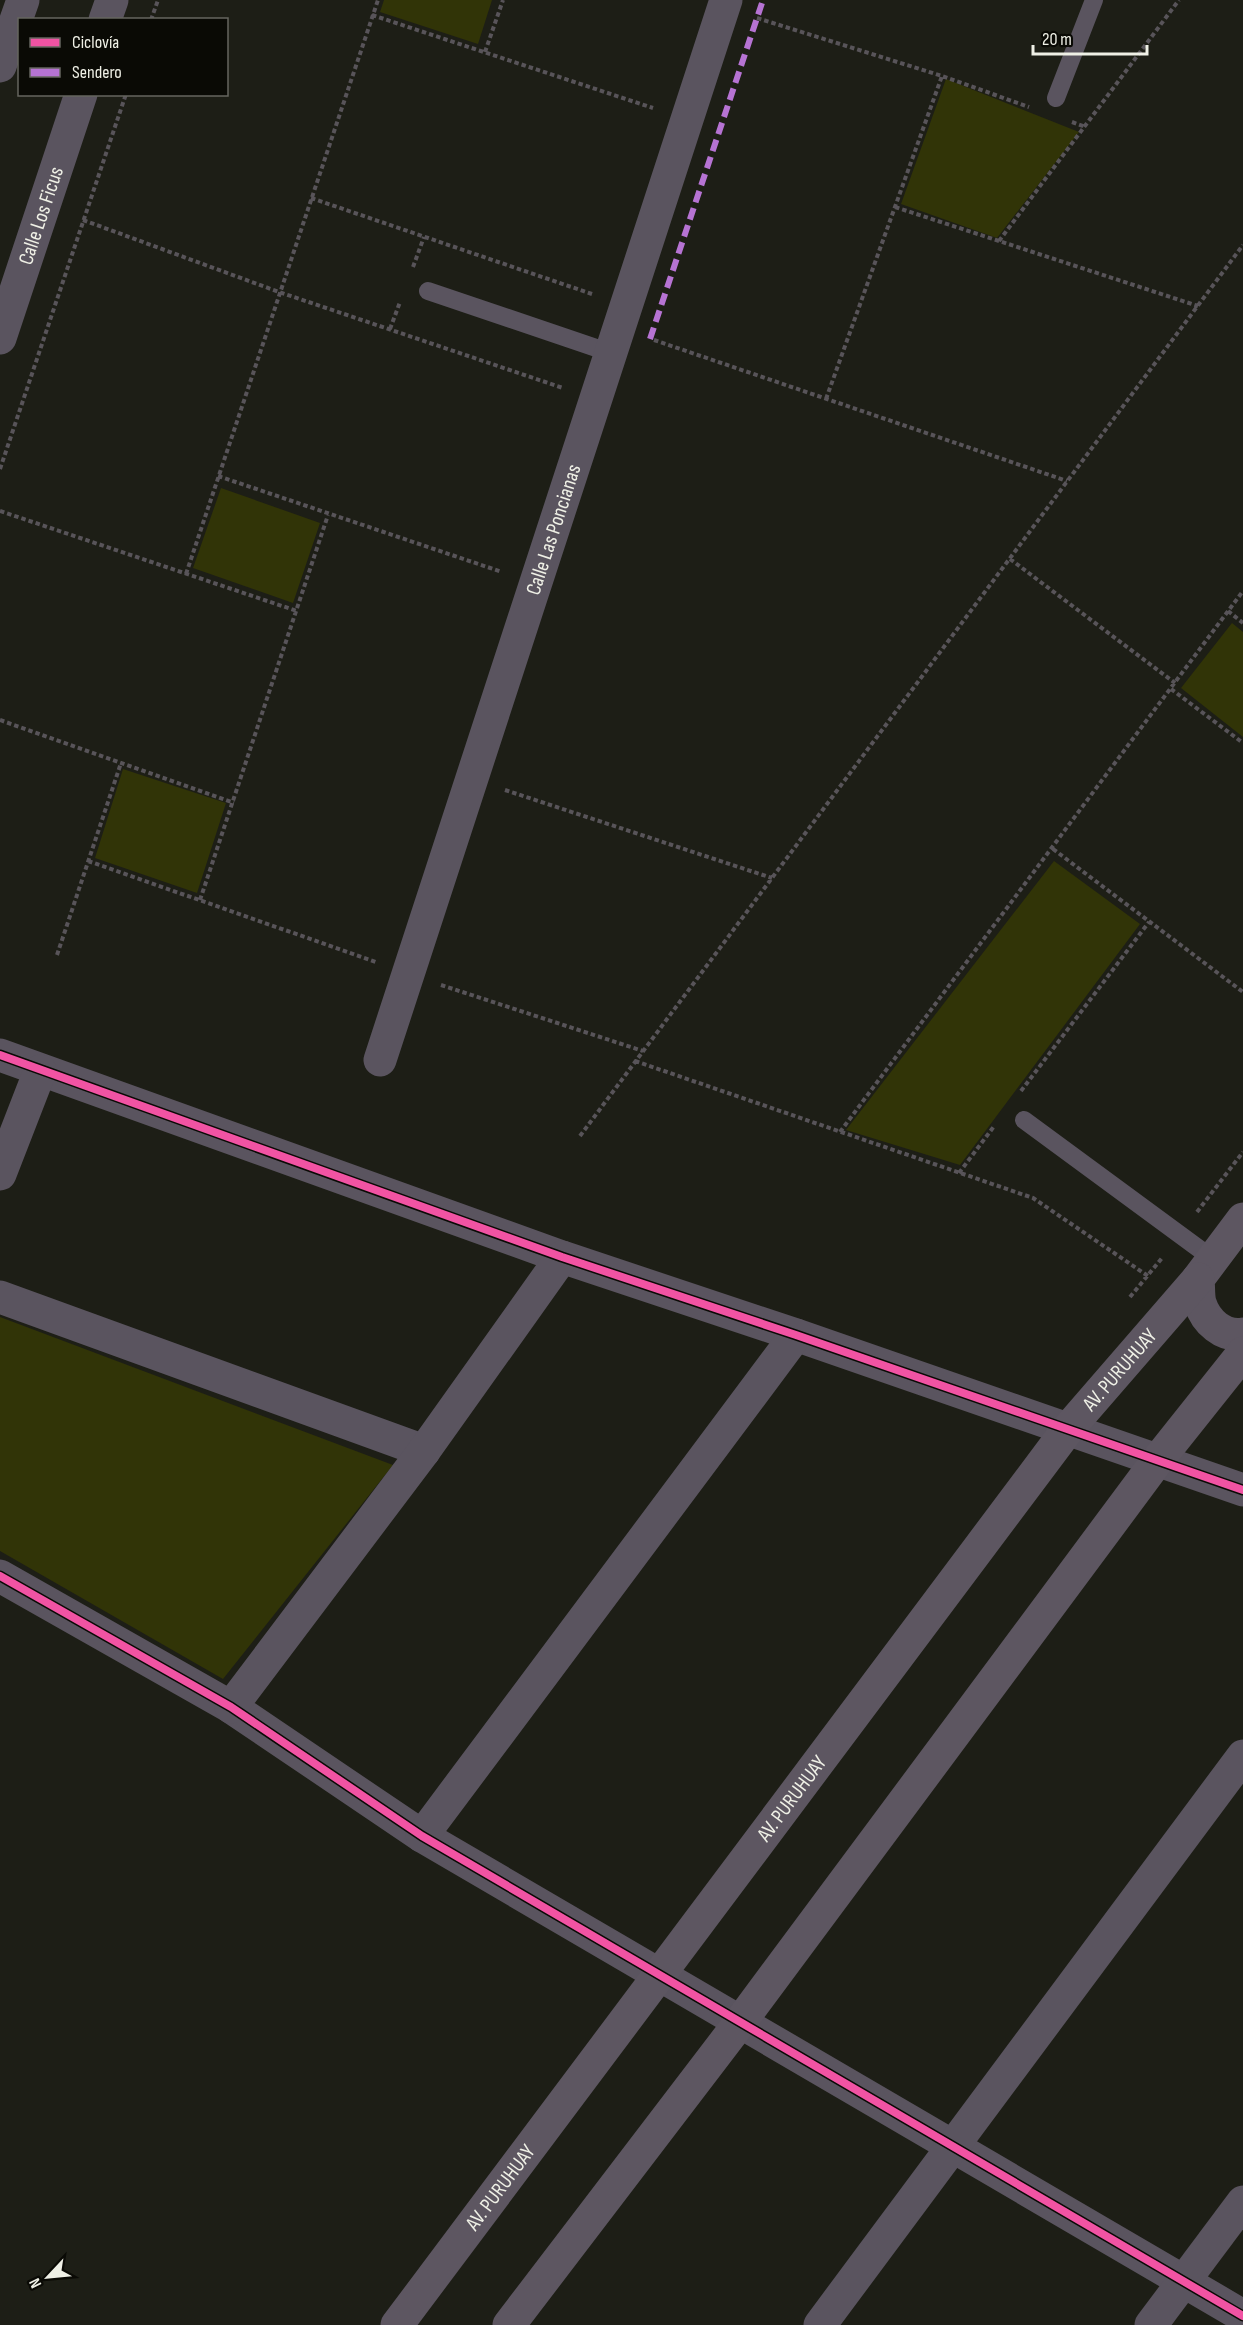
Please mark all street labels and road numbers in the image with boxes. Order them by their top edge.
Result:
street label: Calle Los Ficus [13,163,69,268]
street label: Calle Las Poncianas [520,461,586,598]
street label: AV. PURUHUAY [1076,1323,1162,1417]
street label: AV. PURUHUAY [751,1750,832,1847]
street label: AV. PURUHUAY [459,2139,540,2236]

